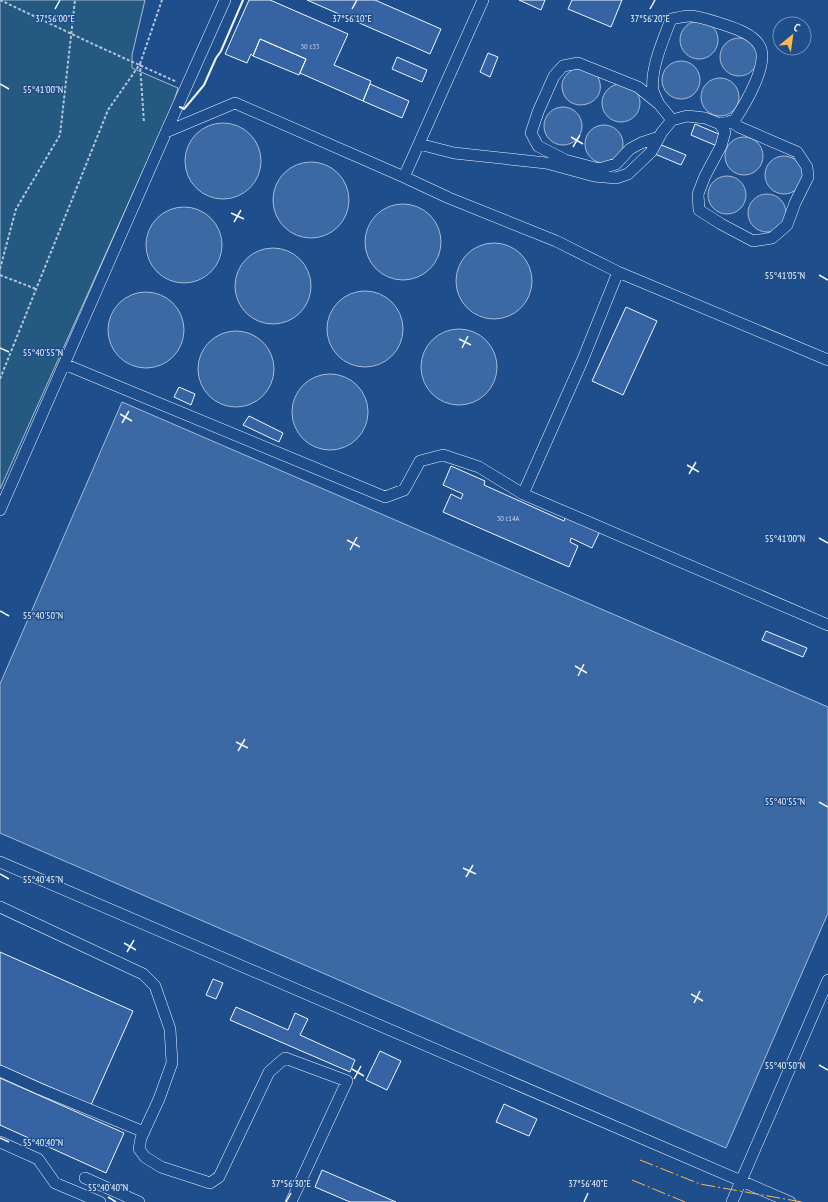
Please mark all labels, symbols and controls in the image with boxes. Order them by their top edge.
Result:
text: 37°56'00"E [35,12,75,25]
text: 37°56'10"E [332,12,372,25]
text: 37°56'20"E [630,12,670,25]
north arrow [772,16,812,56]
text: С [791,20,802,35]
house number: 30 с33 [301,41,320,51]
text: 55°41'00"N [23,83,63,96]
text: 55°41'05"N [765,269,805,282]
text: 55°40'55"N [23,346,63,359]
house number: 30 с14А [497,513,520,523]
text: 55°41'00"N [765,532,805,545]
text: 55°40'50"N [23,609,63,622]
text: 55°40'55"N [765,795,805,808]
text: 55°40'45"N [23,873,63,886]
text: 55°40'50"N [765,1059,805,1072]
text: 55°40'40"N [23,1136,63,1149]
text: 37°56'30"E [271,1177,311,1190]
text: 37°56'40"E [568,1177,608,1190]
text: 55°40'40"N [88,1181,128,1194]

